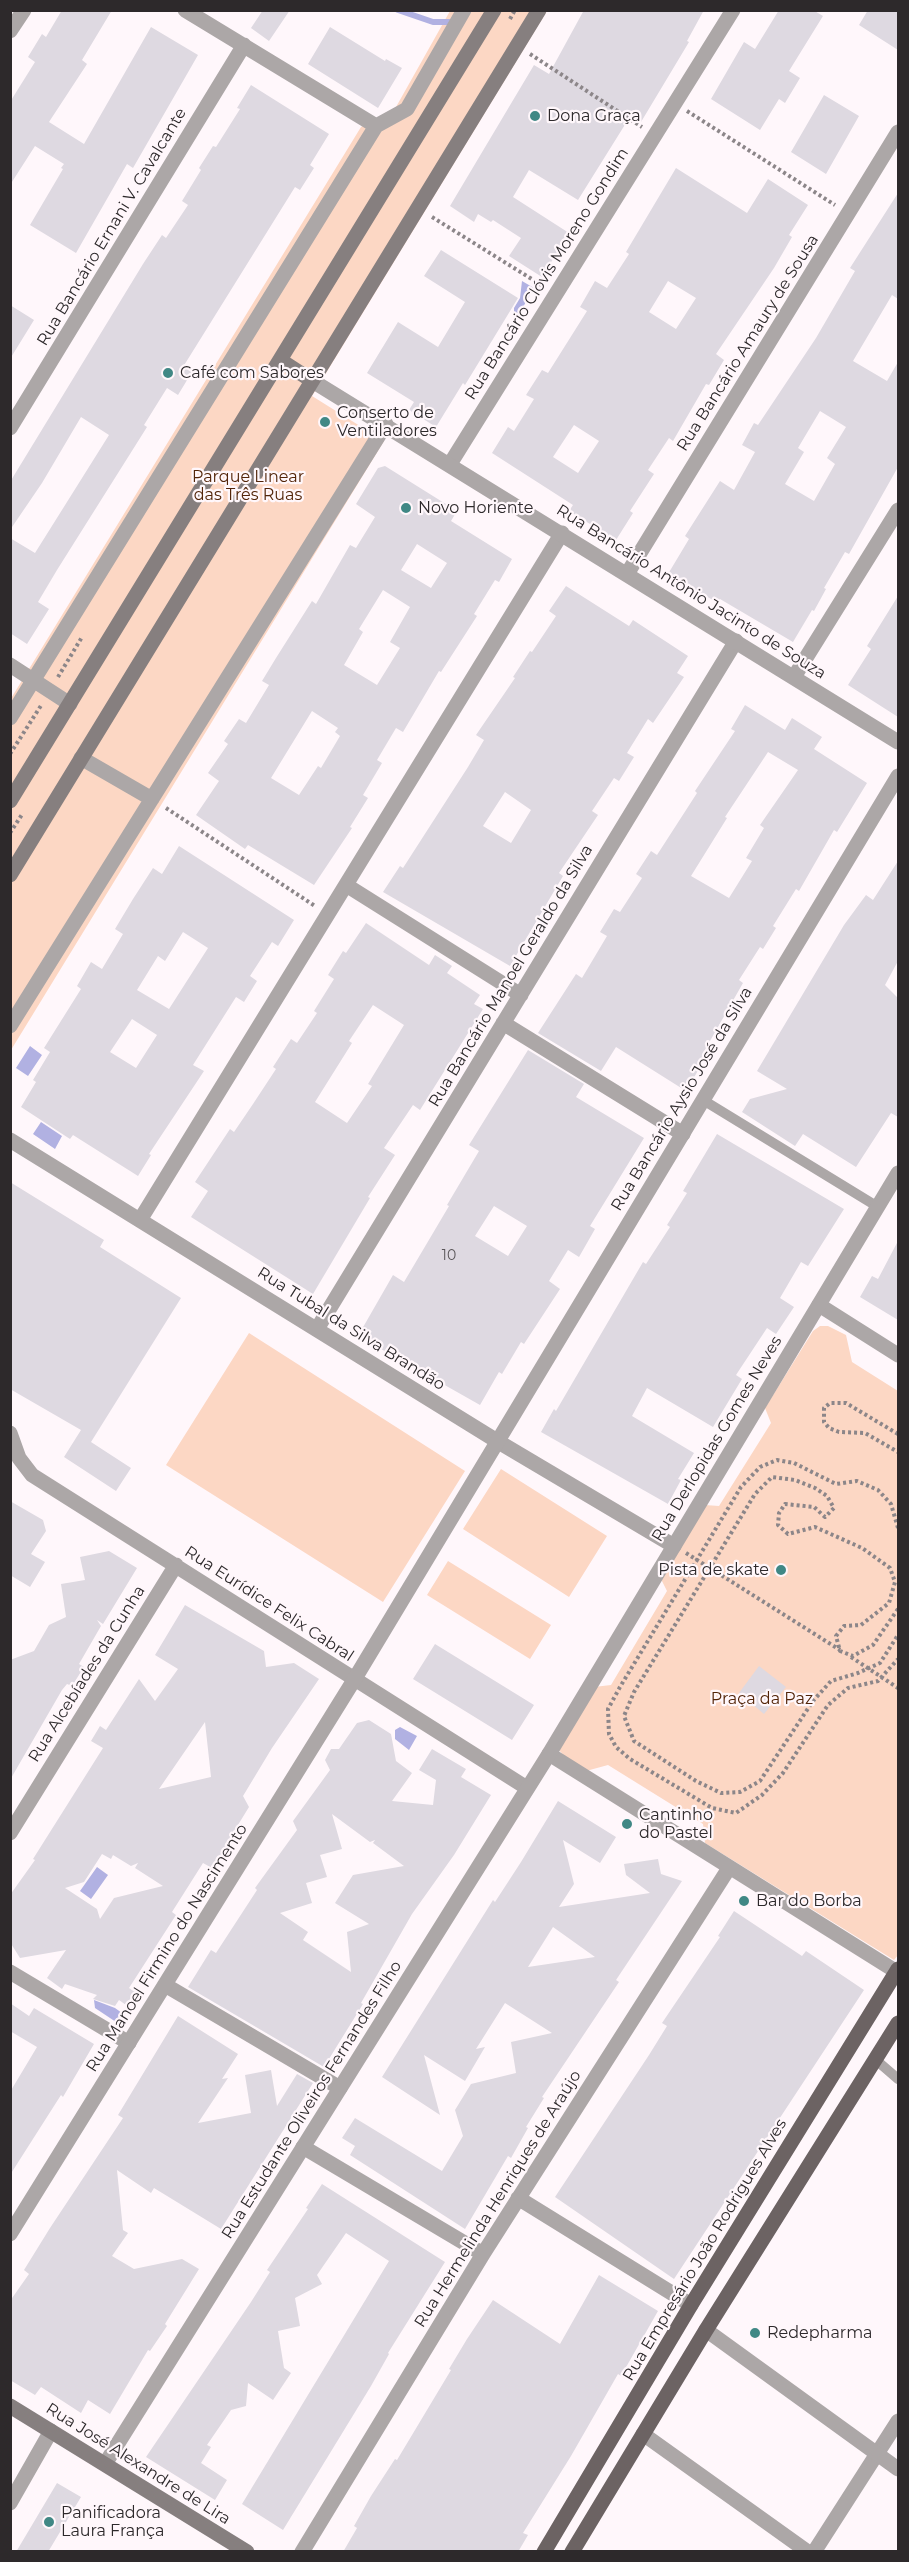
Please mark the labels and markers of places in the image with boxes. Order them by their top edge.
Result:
place label: Dona Graça [547,106,641,126]
marker: Dona Graça [528,109,542,123]
place label: Café com Sabores [180,363,324,383]
marker: Café com Sabores [161,366,175,380]
place label: Conserto de Ventiladores [337,403,437,441]
marker: Conserto de Ventiladores [318,415,332,429]
place label: Novo Horiente [418,498,533,518]
marker: Novo Horiente [399,501,413,515]
place label: Pista de skate [658,1560,769,1580]
marker: Pista de skate [774,1563,788,1577]
place label: Cantinho do Pastel [639,1805,713,1843]
marker: Cantinho do Pastel [620,1817,634,1831]
place label: Bar do Borba [756,1891,862,1911]
marker: Bar do Borba [737,1894,751,1908]
place label: Redepharma [767,2323,873,2343]
marker: Redepharma [748,2326,762,2340]
place label: Panificadora Laura França [61,2503,164,2541]
marker: Panificadora Laura França [42,2515,56,2529]

